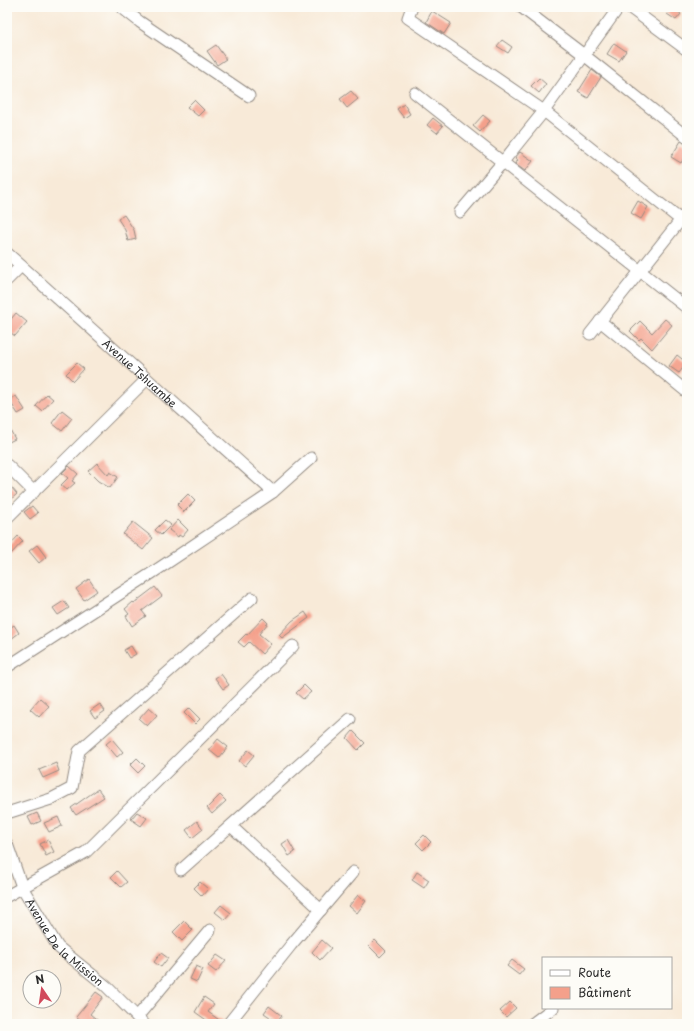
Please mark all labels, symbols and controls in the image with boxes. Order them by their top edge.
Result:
street label: Avenue Tshuambe [99,334,181,411]
street label: Avenue De la Mission [22,895,108,989]
legend [542,957,672,1009]
text: Route [578,963,611,981]
north arrow [22,969,62,1009]
text: N [33,969,46,988]
text: Bâtiment [578,983,631,1001]

